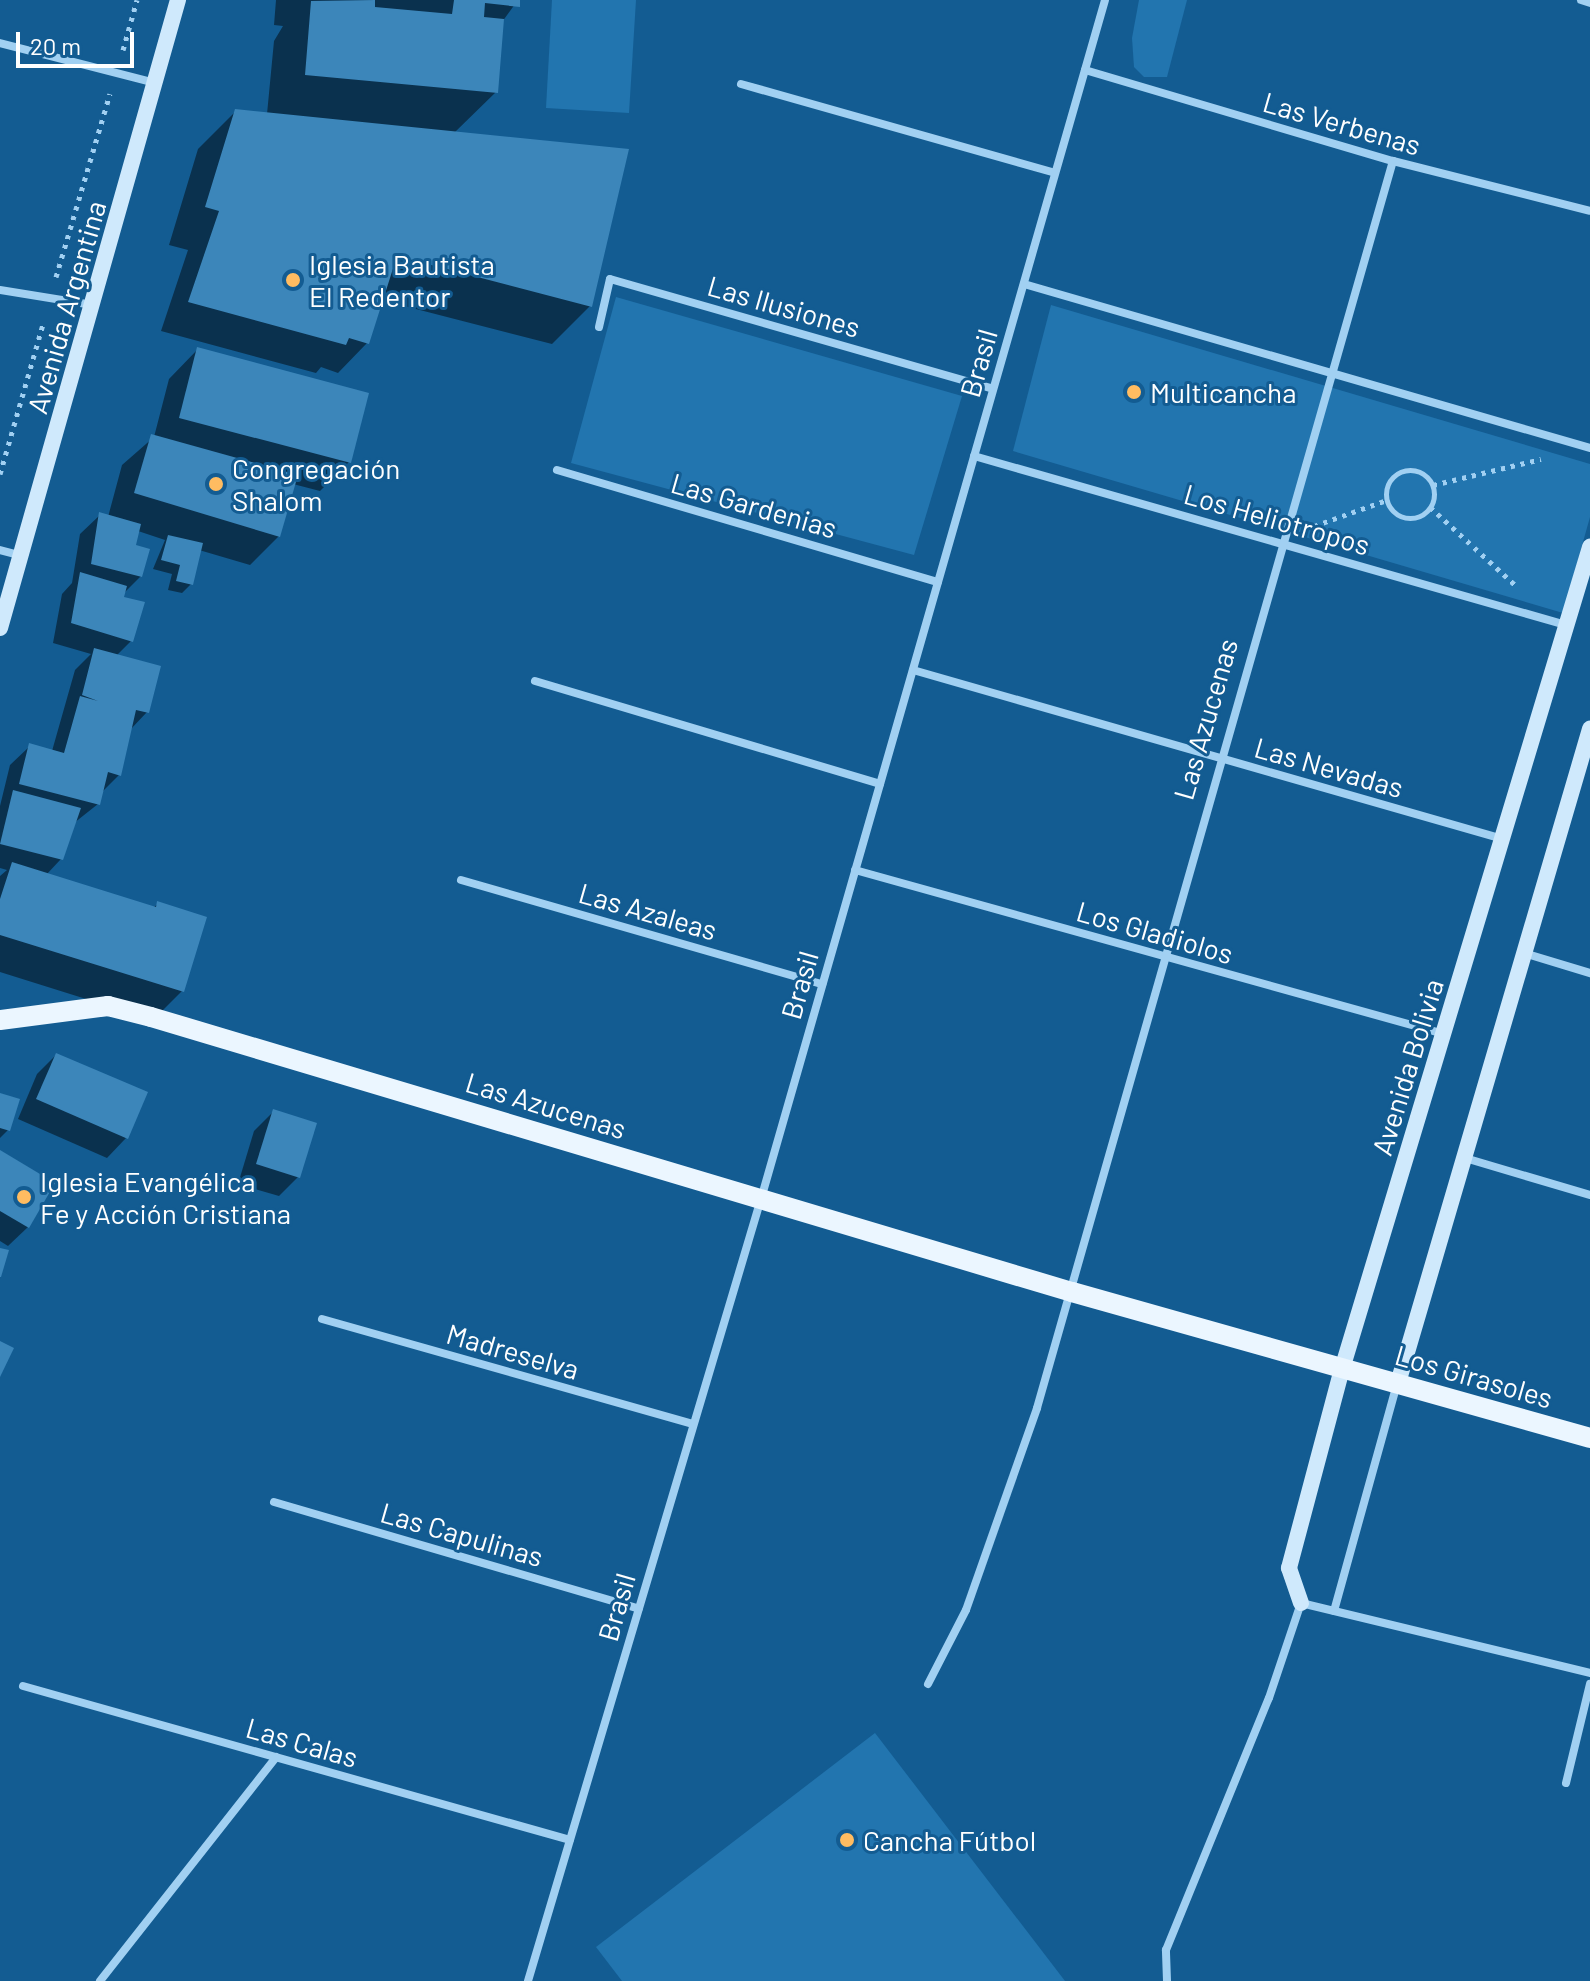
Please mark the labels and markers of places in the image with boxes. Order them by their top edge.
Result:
place label: Iglesia Bautista El Redentor [309,247,495,313]
marker: Iglesia Bautista El Redentor [284,271,302,289]
place label: Multicancha [1150,375,1297,409]
marker: Multicancha [1125,383,1143,401]
place label: Congregación Shalom [232,451,400,517]
marker: Congregación Shalom [207,475,225,493]
place label: Iglesia Evangélica Fe y Acción Cristiana [40,1164,291,1230]
marker: Iglesia Evangélica Fe y Acción Cristiana [15,1188,33,1206]
place label: Cancha Fútbol [863,1823,1036,1857]
marker: Cancha Fútbol [838,1831,856,1849]

